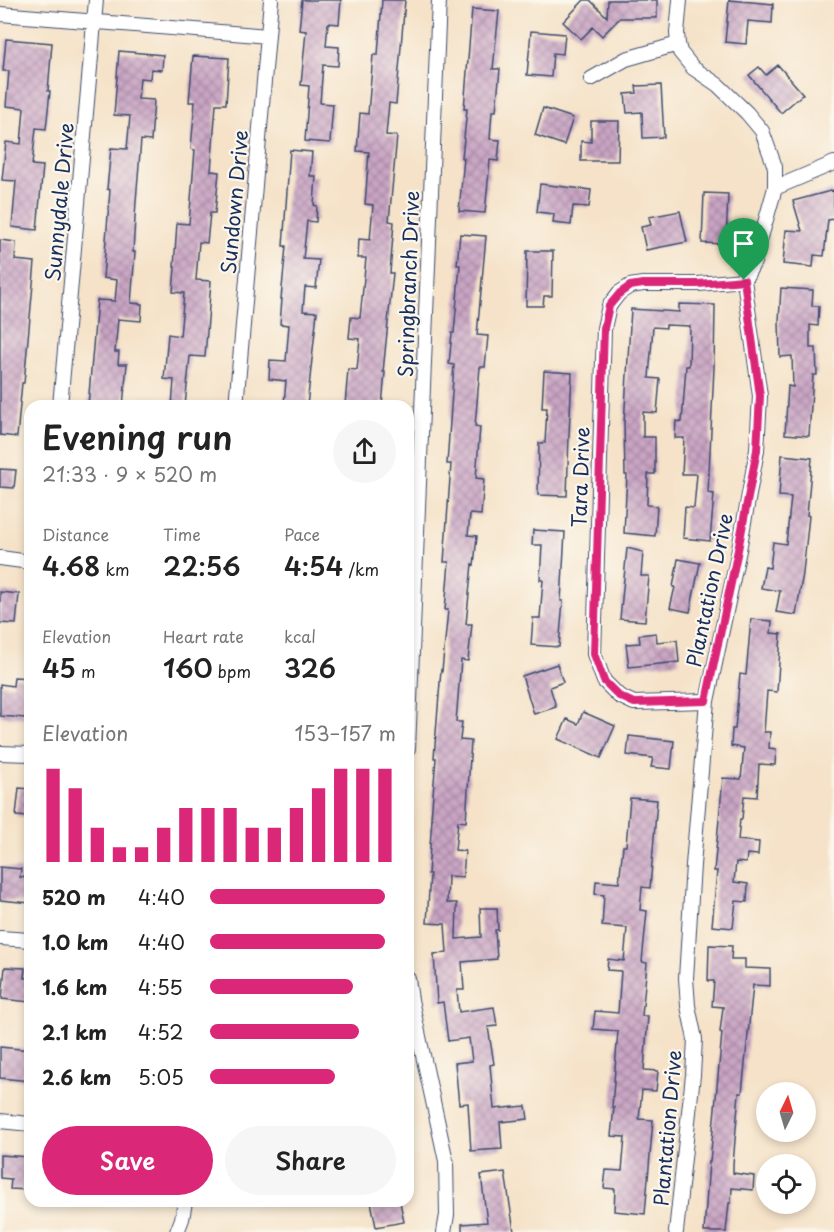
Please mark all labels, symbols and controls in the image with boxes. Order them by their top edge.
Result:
street label: Sunnydale Drive [37,121,81,283]
street label: Sundown Drive [213,129,255,275]
street label: Springbranch Drive [390,190,426,378]
pin [718,218,769,280]
icon: arrive [727,227,760,260]
text: Evening run [42,411,233,461]
button: share [333,420,396,483]
street label: Tara Drive [563,426,597,528]
text: 21:33 · 9 × 520 m [42,459,217,489]
street label: Plantation Drive [678,510,740,670]
text: Distance [42,522,109,546]
text: Time [163,522,201,546]
text: Pace [284,522,320,546]
text: 4.68 [42,546,100,585]
text: 22:56 [163,546,241,585]
text: 4:54 [284,546,343,585]
text: km [100,557,130,581]
text: /km [343,557,379,581]
text: Elevation [42,624,111,648]
text: Heart rate [163,624,244,648]
text: kcal [284,624,316,648]
text: 45 [42,648,76,687]
text: 160 [163,648,213,687]
text: 326 [284,648,336,687]
text: m [76,659,96,683]
text: bpm [213,659,251,683]
text: Elevation [42,718,128,748]
text: 153–157 m [294,718,396,748]
text: 520 m [42,882,106,912]
text: 4:40 [138,882,185,912]
text: 1.0 km [42,927,109,957]
text: 4:40 [138,927,185,957]
text: 1.6 km [42,972,107,1002]
text: 4:55 [138,972,183,1002]
text: 2.1 km [42,1017,107,1047]
text: 4:52 [138,1017,183,1047]
street label: Plantation Drive [645,1049,689,1207]
text: 2.6 km [42,1062,111,1092]
text: 5:05 [138,1062,184,1092]
north arrow [756,1082,816,1142]
map controls [756,1082,816,1214]
button: Save [42,1126,213,1195]
button: Share [225,1126,396,1195]
button: locate [756,1154,816,1214]

